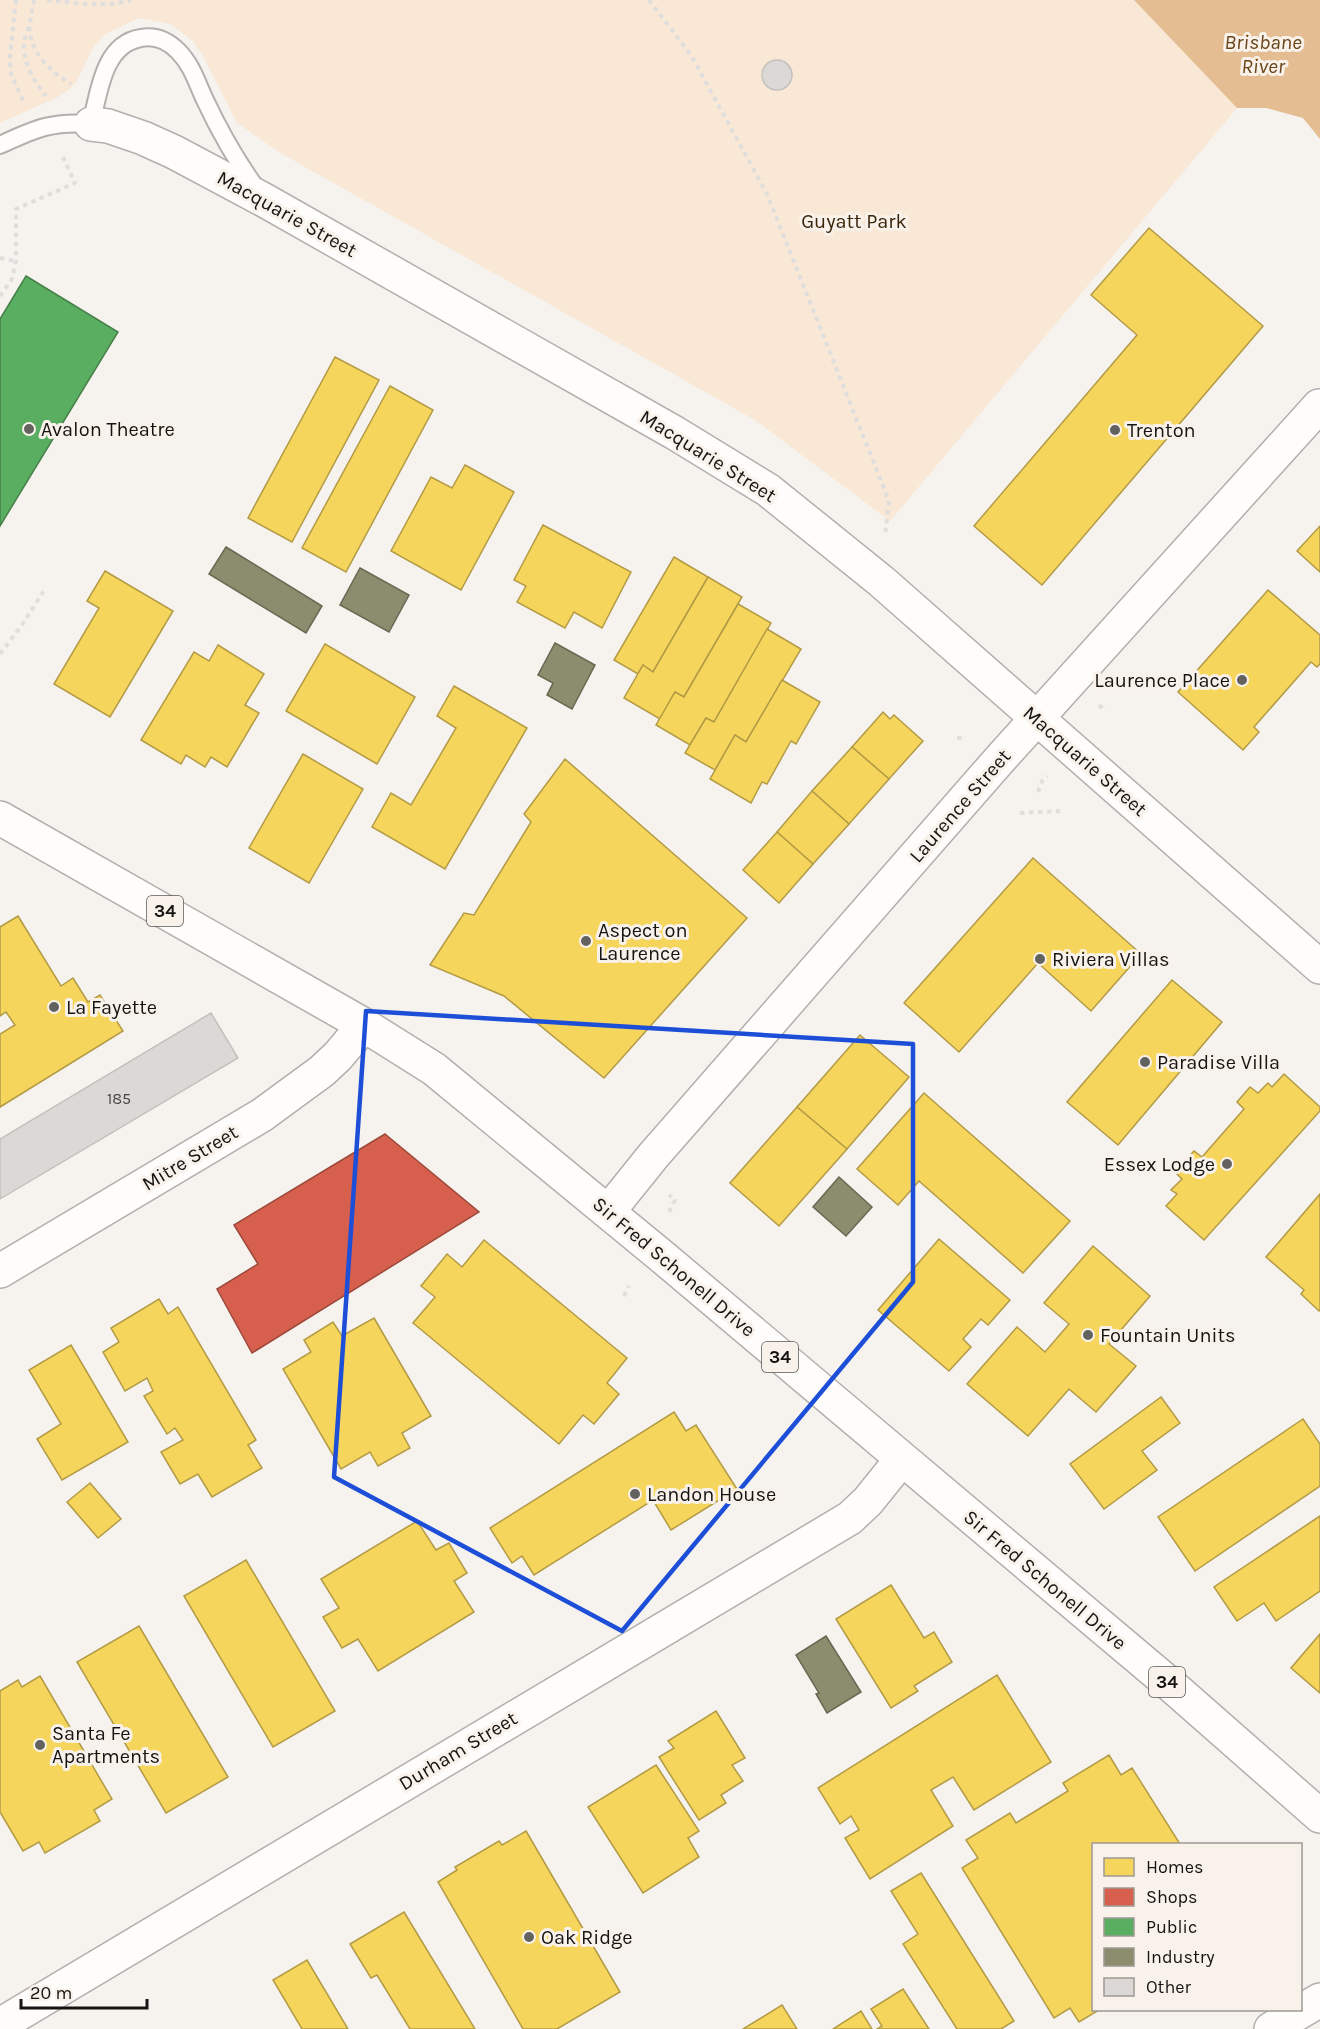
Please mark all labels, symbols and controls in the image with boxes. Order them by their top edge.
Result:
water label: Brisbane River [1224,30,1302,78]
street label: Macquarie Street [213,166,361,262]
park label: Guyatt Park [801,210,907,233]
street label: Macquarie Street [636,405,781,507]
place label: Avalon Theatre [41,418,175,441]
place label: Trenton [1127,419,1196,442]
marker: Avalon Theatre [22,422,36,436]
marker: Trenton [1108,423,1122,437]
place label: Laurence Place [1094,669,1230,692]
marker: Laurence Place [1235,673,1249,687]
street label: Macquarie Street [1019,701,1152,821]
street label: Laurence Street [905,744,1016,867]
road number: 34 [147,896,183,926]
place label: Aspect on Laurence [598,919,688,965]
marker: Aspect on Laurence [579,934,593,948]
place label: Riviera Villas [1052,948,1169,971]
marker: Riviera Villas [1033,952,1047,966]
place label: La Fayette [66,996,157,1019]
marker: La Fayette [47,1000,61,1014]
place label: Paradise Villa [1157,1051,1280,1074]
marker: Paradise Villa [1138,1055,1152,1069]
house number: 185 [107,1089,131,1108]
street label: Mitre Street [138,1120,242,1196]
place label: Essex Lodge [1104,1153,1215,1176]
marker: Essex Lodge [1220,1157,1234,1171]
street label: Sir Fred Schonell Drive [588,1192,760,1342]
place label: Fountain Units [1100,1324,1235,1347]
marker: Fountain Units [1081,1328,1095,1342]
road number: 34 [762,1342,798,1372]
place label: Landon House [647,1483,776,1506]
marker: Landon House [628,1487,642,1501]
street label: Sir Fred Schonell Drive [959,1505,1131,1655]
road number: 34 [1149,1667,1185,1697]
street label: Durham Street [395,1706,522,1795]
place label: Santa Fe Apartments [52,1722,160,1768]
marker: Santa Fe Apartments [33,1738,47,1752]
legend [1092,1843,1302,2011]
text: Homes [1146,1856,1203,1878]
text: Shops [1146,1886,1198,1908]
text: Public [1146,1916,1197,1938]
place label: Oak Ridge [541,1926,633,1949]
marker: Oak Ridge [522,1930,536,1944]
text: Industry [1146,1946,1215,1968]
scale bar [21,1972,147,2010]
text: Other [1146,1976,1191,1998]
text: 20 m [30,1982,72,2004]

